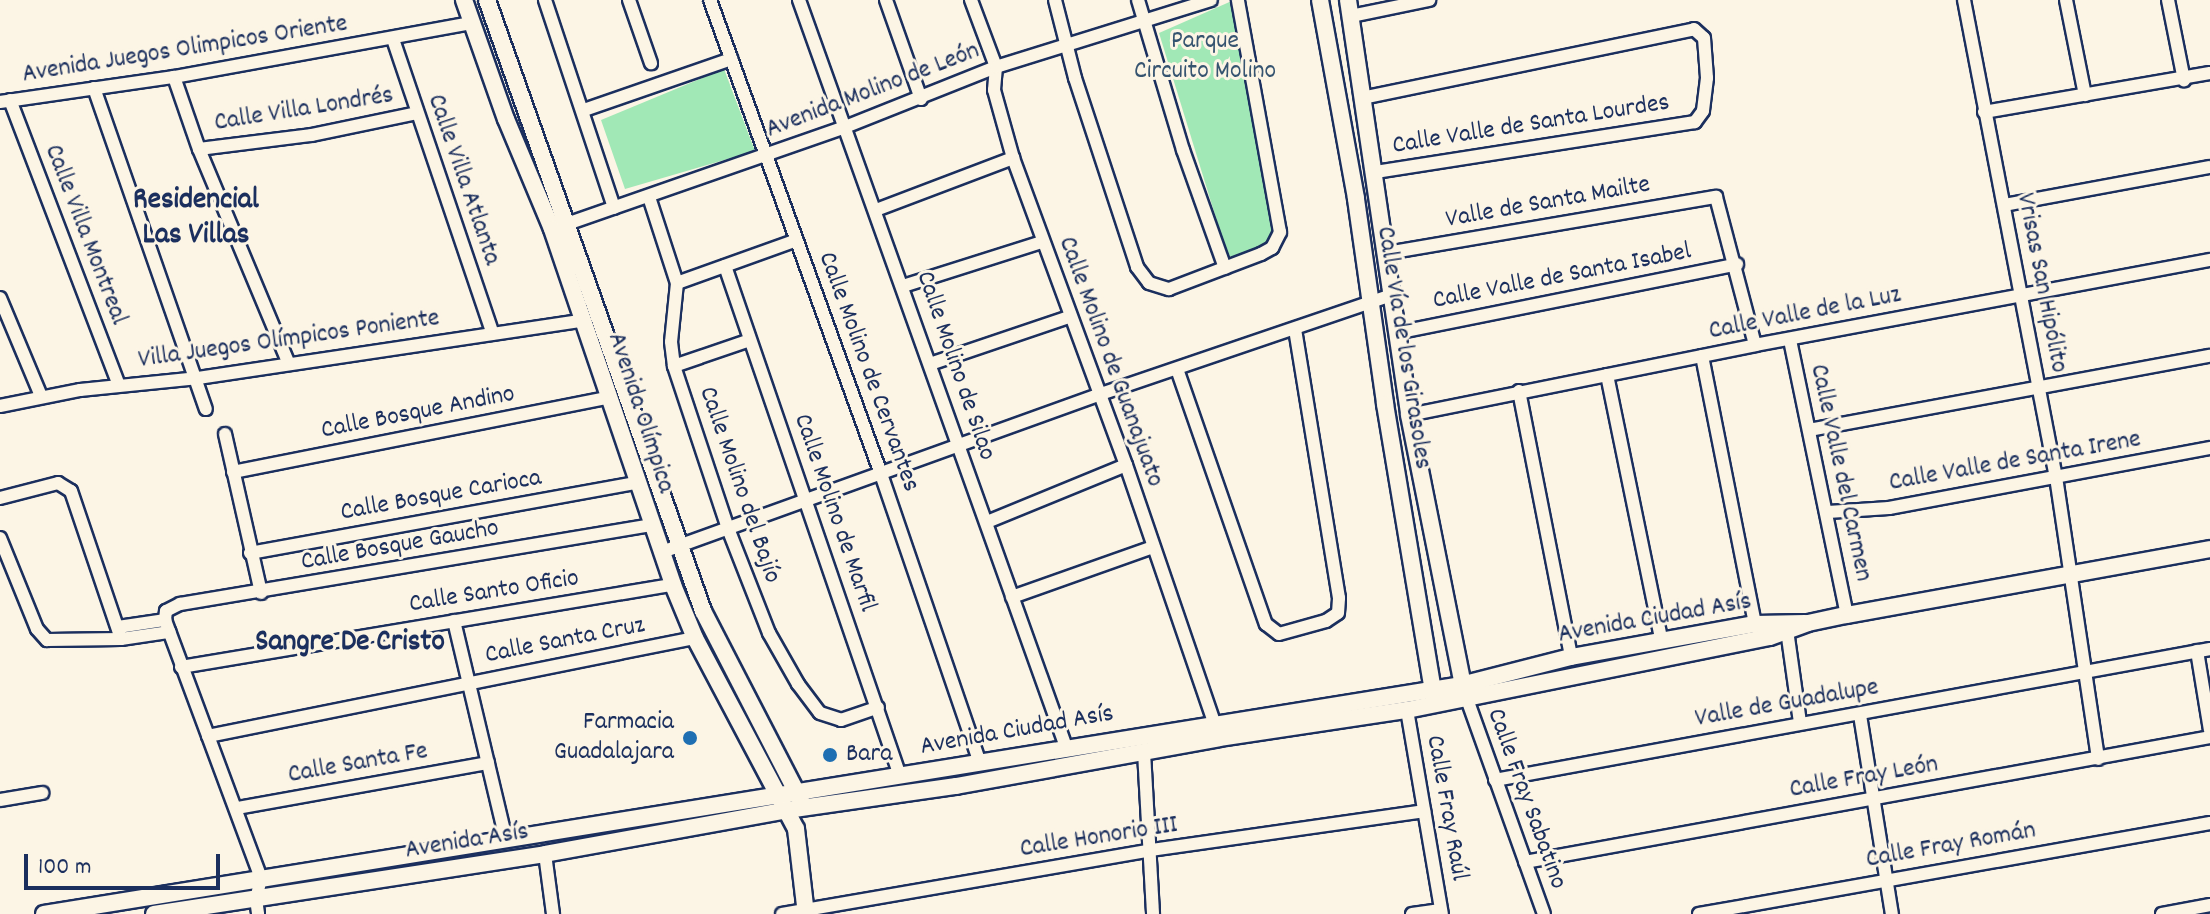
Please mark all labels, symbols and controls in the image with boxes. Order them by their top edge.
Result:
street label: Avenida Juegos Olimpicos Oriente [20,9,350,91]
park label: Parque Circuito Molino [1134,26,1276,88]
street label: Avenida Molino de León [762,36,984,146]
street label: Calle Villa Londrés [212,80,396,140]
street label: Calle Valle de Santa Lourdes [1390,88,1672,162]
street label: Calle Villa Atlanta [419,91,507,269]
street label: Calle Villa Montreal [36,140,134,330]
street label: Valle de Santa Mailte [1443,170,1653,236]
district label: Residencial Las Villas [133,184,259,254]
street label: Vrisas San Hipólito [2008,191,2074,375]
street label: Calle Vía de los Girasoles [1368,224,1438,472]
street label: Calle Molino de Guanajuato [1050,233,1170,491]
street label: Calle Valle de Santa Isabel [1430,237,1694,317]
street label: Calle Molino de Cervantes [810,248,926,496]
street label: Calle Molino de Silao [908,267,1002,465]
street label: Calle Valle de la Luz [1706,280,1904,348]
street label: Villa Juegos Olímpicos Poniente [136,303,442,377]
street label: Avenida Olímpica [599,329,681,497]
street label: Calle Valle del Carmen [1802,362,1878,584]
street label: Calle Bosque Andino [319,379,517,447]
street label: Calle Molino del Bajío [691,383,787,587]
street label: Calle Molino de Marfil [786,410,882,616]
street label: Calle Valle de Santa Irene [1887,425,2143,499]
street label: Calle Bosque Carioca [338,463,544,529]
street label: Calle Bosque Gaucho [299,513,501,579]
street label: Calle Santo Oficio [407,563,581,621]
street label: Avenida Ciudad Asís [1556,587,1754,651]
street label: Calle Santa Cruz [483,610,647,672]
district label: Sangre De Cristo [255,626,445,662]
street label: Valle de Guadalupe [1693,673,1881,735]
street label: Avenida Ciudad Asís [918,699,1116,763]
street label: Calle Fray Sabatino [1479,704,1573,894]
place label: Farmacia Guadalajara [554,707,674,768]
marker: Farmacia Guadalajara [681,729,699,747]
street label: Calle Fray Raúl [1418,733,1474,883]
street label: Calle Santa Fe [286,736,430,792]
place label: Bara [846,739,892,771]
marker: Bara [821,746,839,764]
street label: Calle Fray León [1787,750,1941,806]
street label: Calle Honorio III [1018,810,1180,866]
street label: Calle Fray Román [1864,816,2038,876]
street label: Avenida Asís [403,817,531,867]
scale bar [28,838,224,888]
text: 100 m [38,851,91,885]

